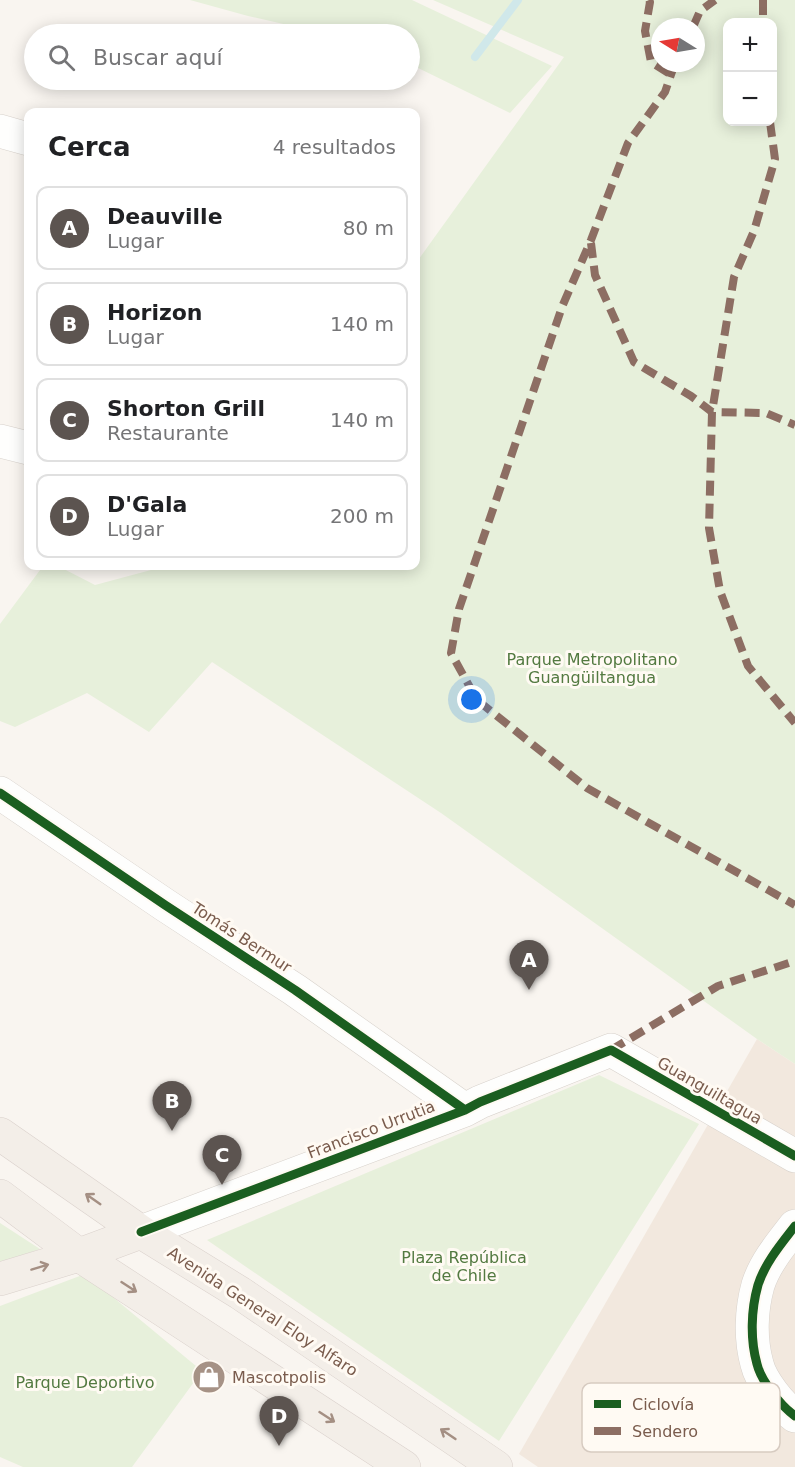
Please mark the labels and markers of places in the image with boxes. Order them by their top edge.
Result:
pin: A [510,940,548,990]
pin: B [152,1082,192,1131]
pin: C [202,1136,242,1185]
shop icon: Mascotpolis [191,1359,227,1395]
place label: Mascotpolis [232,1368,326,1387]
pin: D [260,1396,298,1446]

